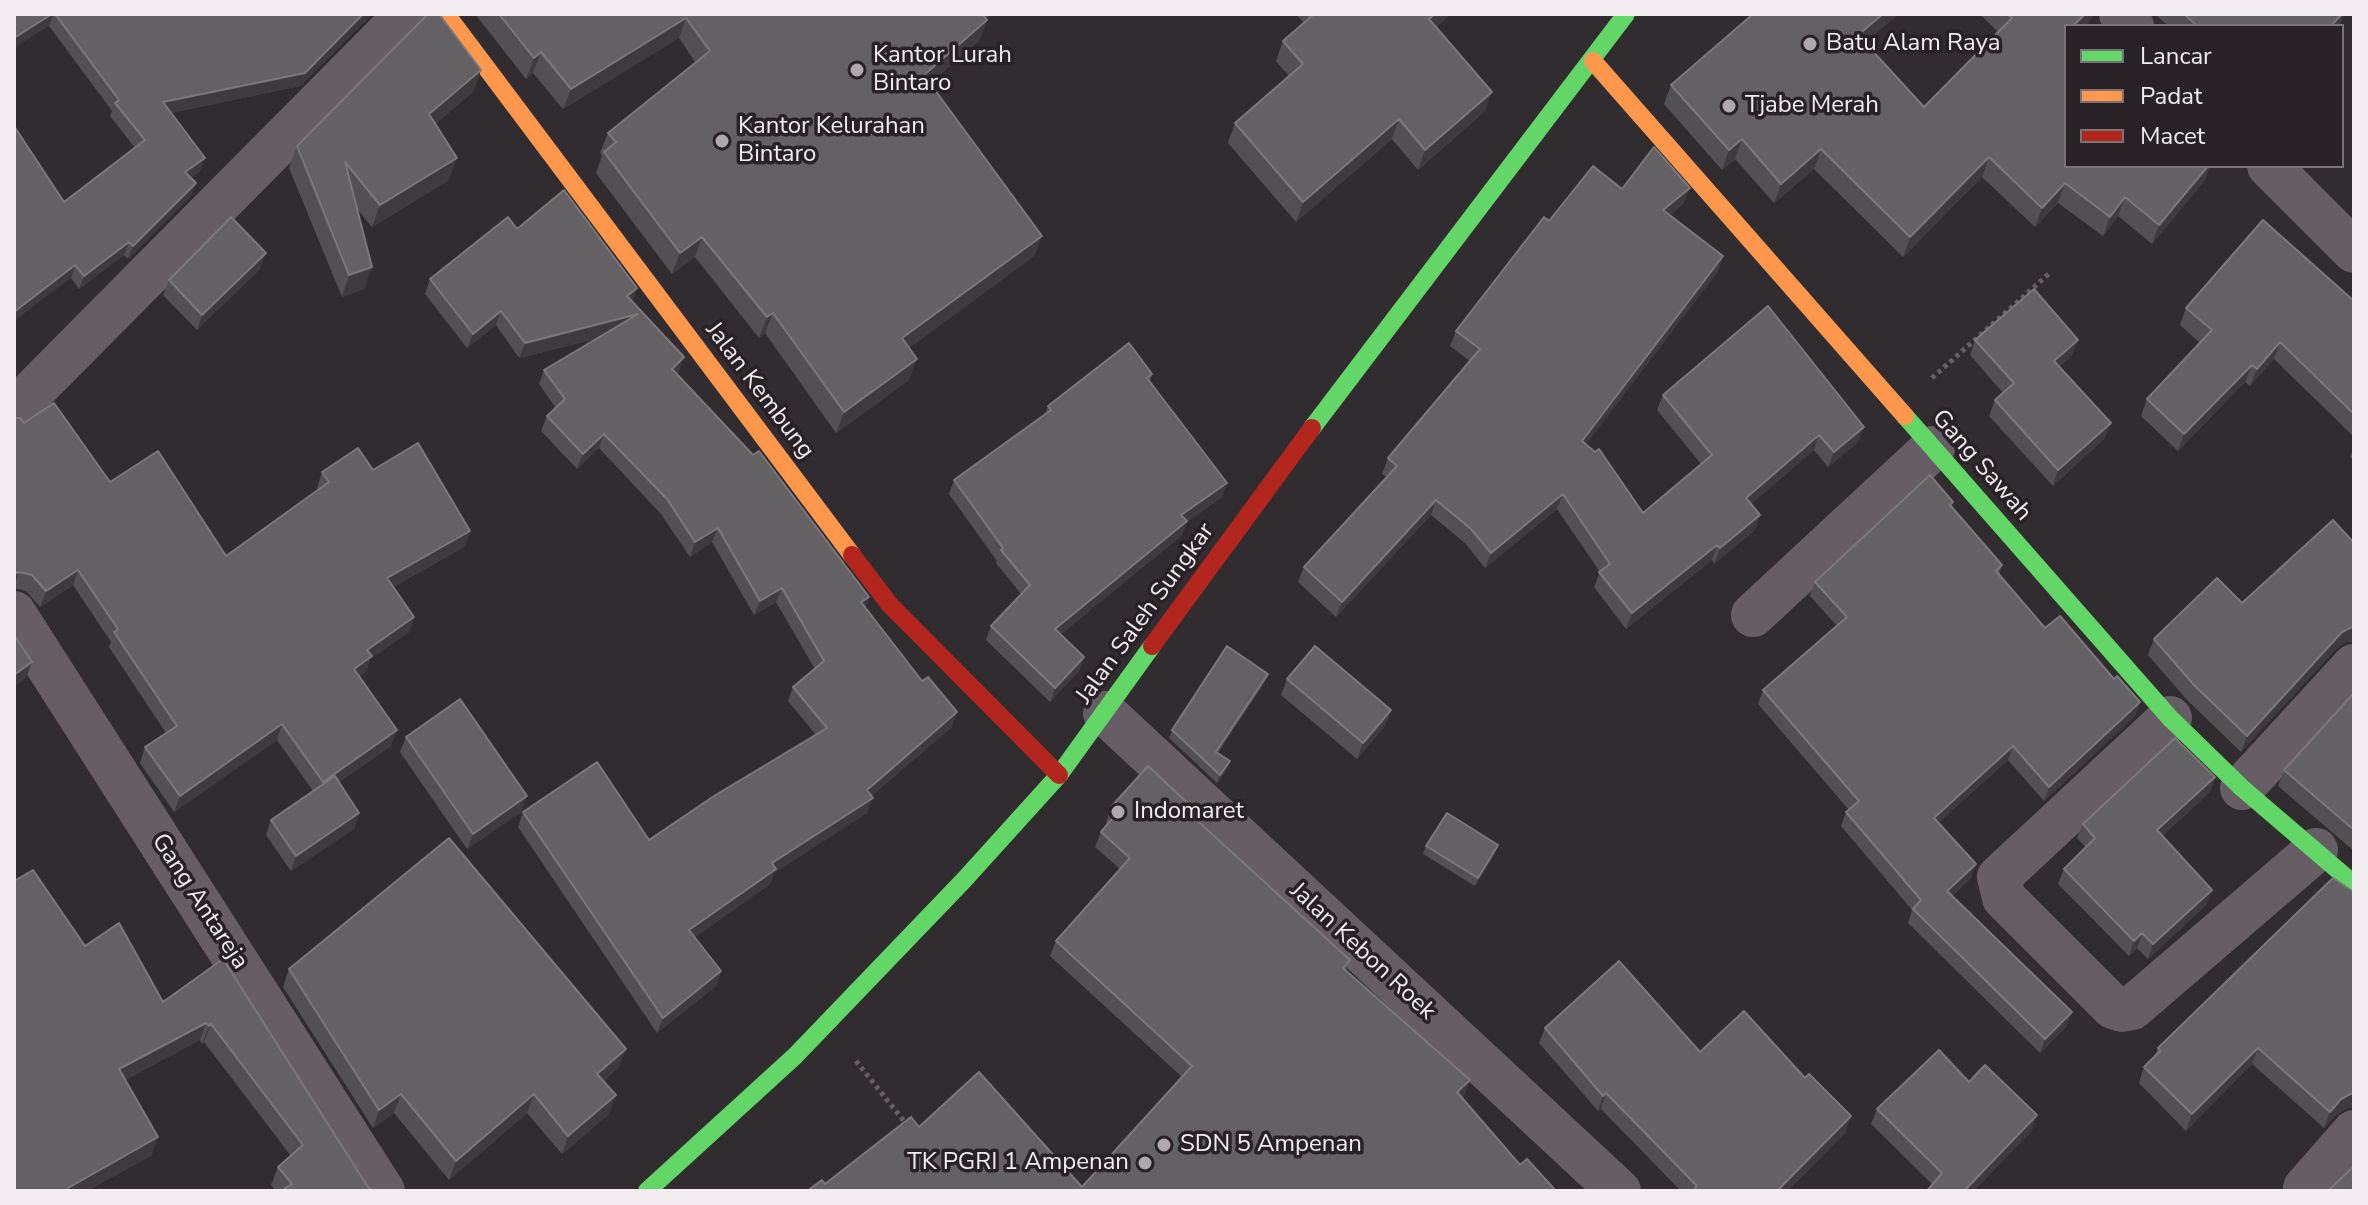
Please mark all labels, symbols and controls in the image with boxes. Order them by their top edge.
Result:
legend [2064,24,2344,168]
place label: Batu Alam Raya [1826,30,2000,58]
marker: Batu Alam Raya [1801,35,1819,53]
text: Lancar [2140,40,2212,72]
place label: Kantor Lurah Bintaro [873,42,1012,98]
marker: Kantor Lurah Bintaro [848,61,866,79]
text: Padat [2140,80,2202,112]
place label: Tjabe Merah [1745,92,1879,120]
marker: Tjabe Merah [1720,97,1738,115]
place label: Kantor Kelurahan Bintaro [738,113,925,169]
text: Macet [2140,120,2205,152]
marker: Kantor Kelurahan Bintaro [713,132,731,150]
street label: Jalan Kembung [698,317,820,465]
street label: Gang Sawah [1925,405,2037,527]
street label: Jalan Saleh Sungkar [1071,518,1221,710]
place label: Indomaret [1134,798,1244,826]
marker: Indomaret [1109,803,1127,821]
street label: Gang Antareja [144,829,254,975]
street label: Jalan Kebon Roek [1283,877,1441,1027]
place label: SDN 5 Ampenan [1180,1131,1362,1159]
marker: SDN 5 Ampenan [1155,1136,1173,1154]
place label: TK PGRI 1 Ampenan [907,1149,1129,1177]
marker: TK PGRI 1 Ampenan [1136,1154,1154,1172]

